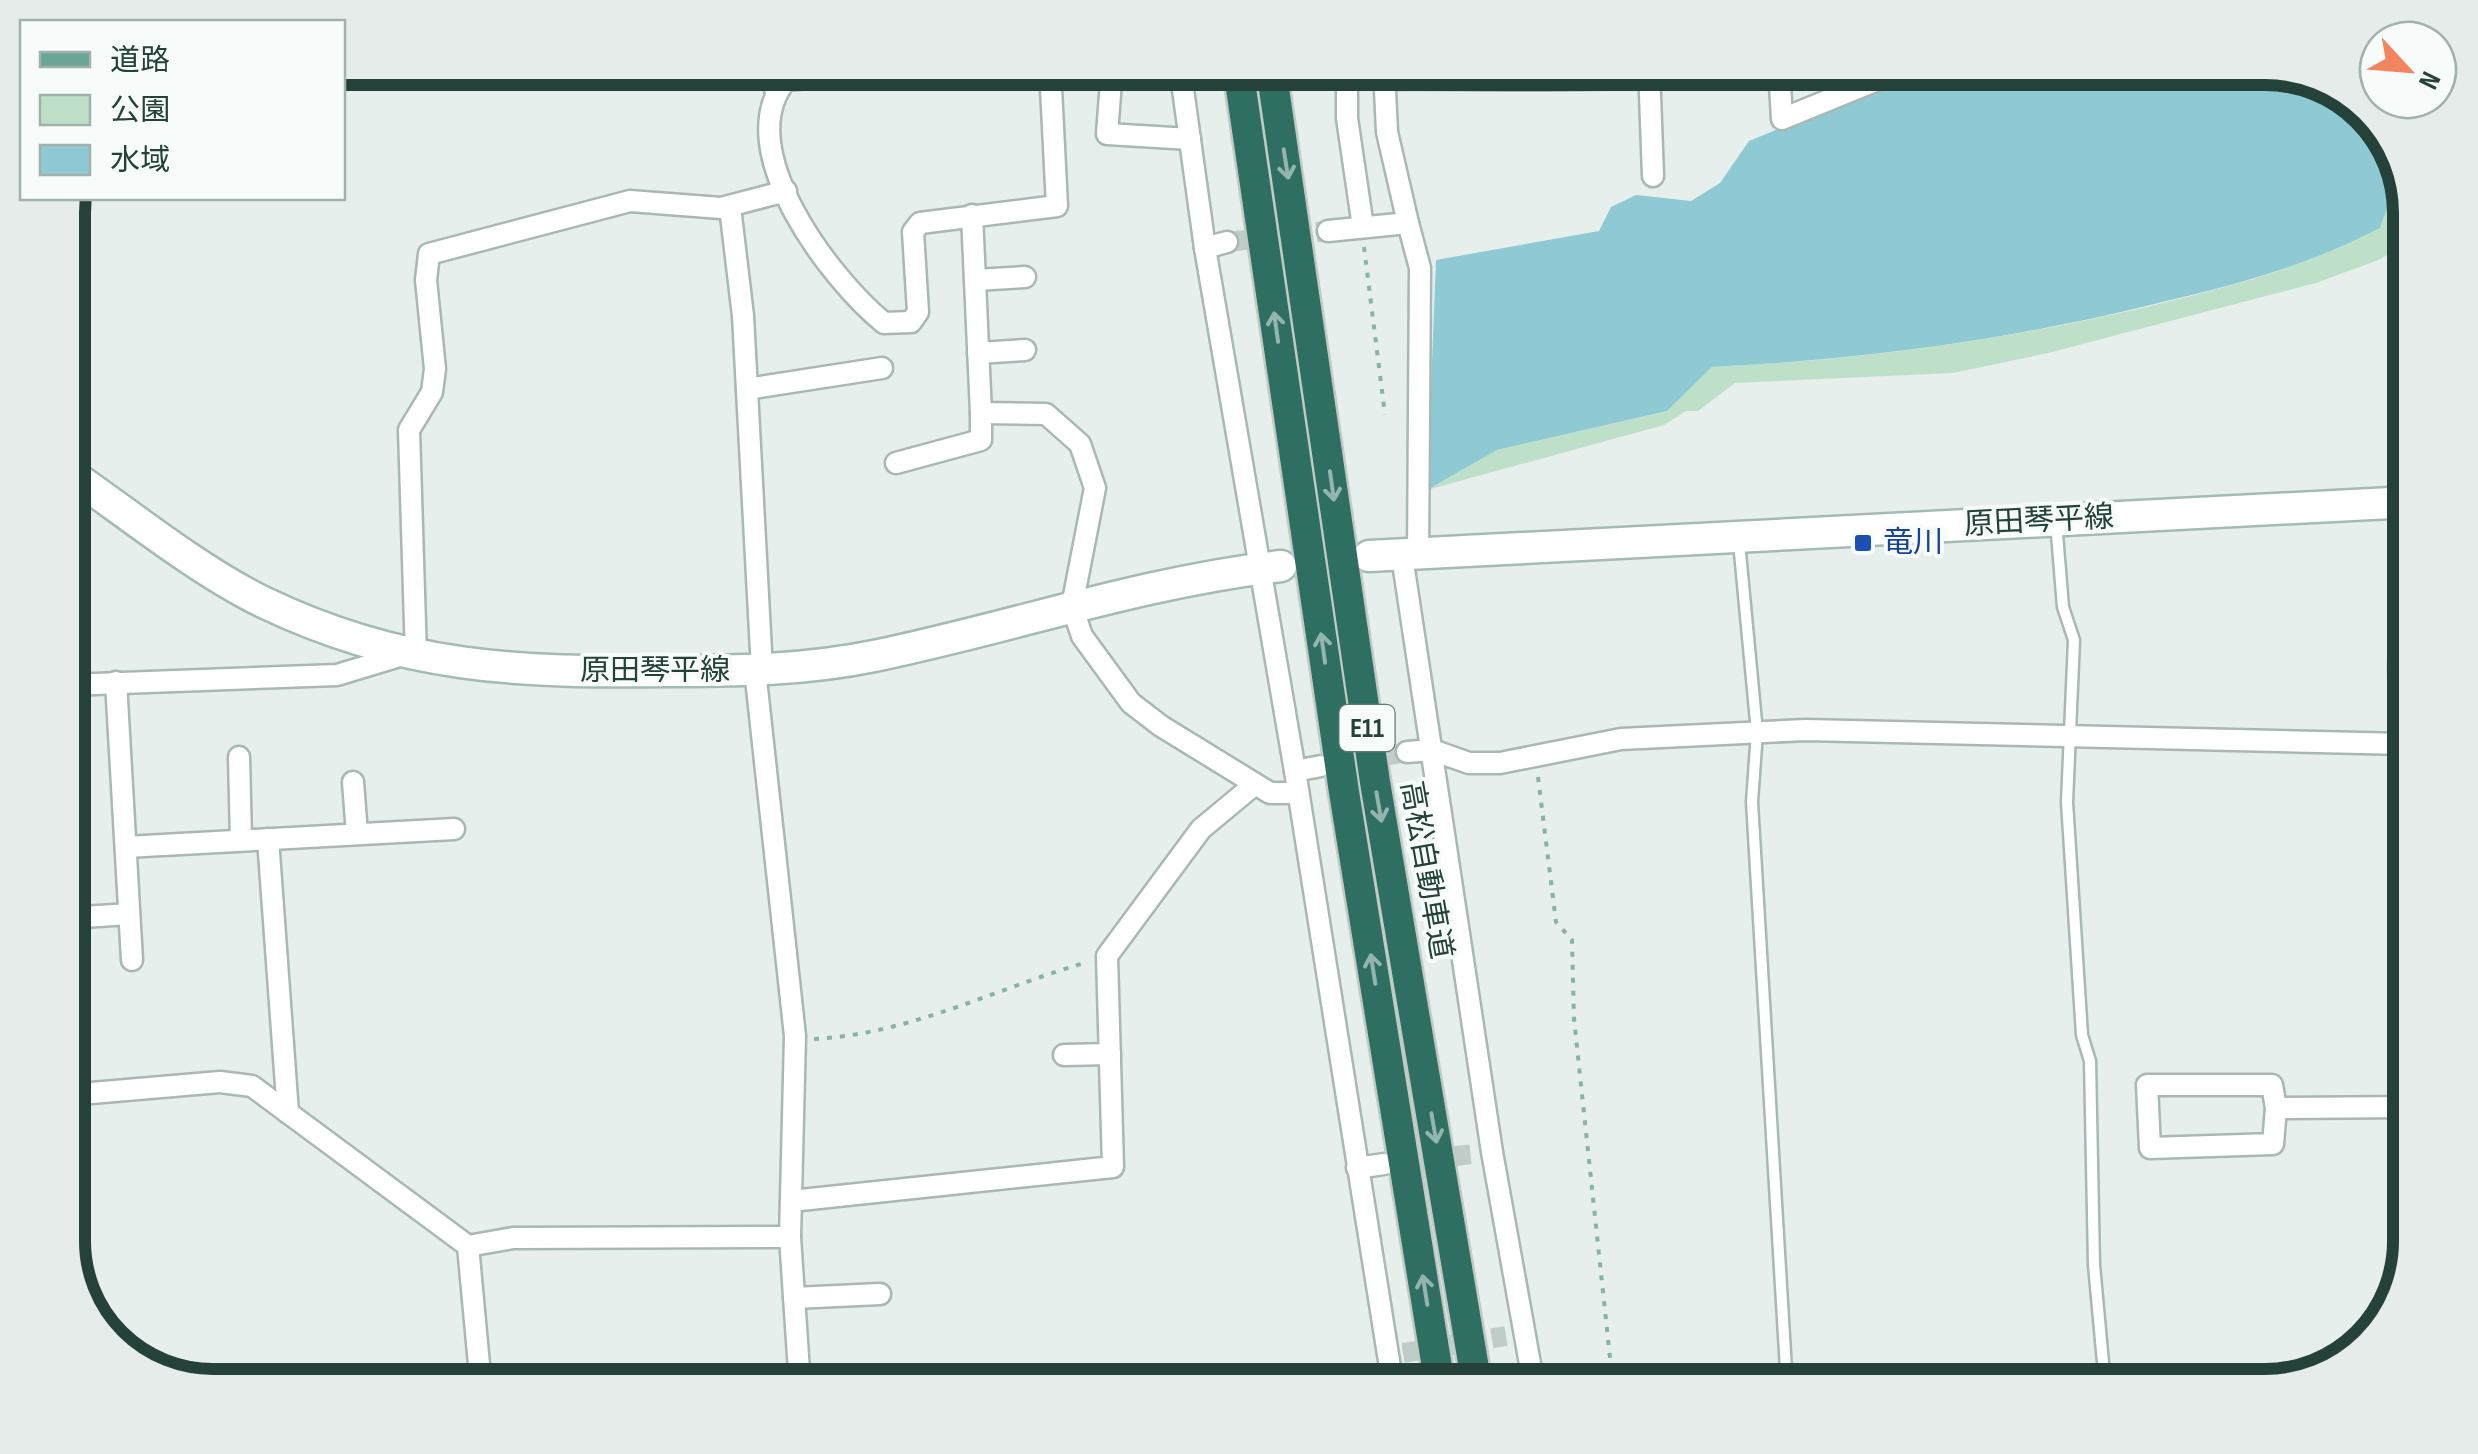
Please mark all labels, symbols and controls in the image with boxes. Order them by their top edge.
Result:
legend [20,20,345,200]
north arrow [2358,20,2458,120]
text: 道路 [110,43,170,79]
text: N [2411,66,2447,94]
text: 公園 [110,93,170,129]
text: 水域 [110,143,170,179]
one-way arrow [1277,147,1295,180]
one-way arrow [1266,311,1284,343]
one-way arrow [1324,469,1342,501]
street label: 原田琴平線 [1963,499,2115,543]
place label: 竜川 [1883,525,1943,561]
marker: 竜川 [1852,532,1874,554]
one-way arrow [1313,633,1331,665]
street label: 原田琴平線 [580,653,730,689]
road number: E11 [1340,705,1394,751]
street label: 高松自動車道 [1393,778,1459,962]
one-way arrow [1370,790,1389,823]
one-way arrow [1363,954,1382,986]
one-way arrow [1425,1111,1443,1143]
one-way arrow [1415,1275,1434,1307]

